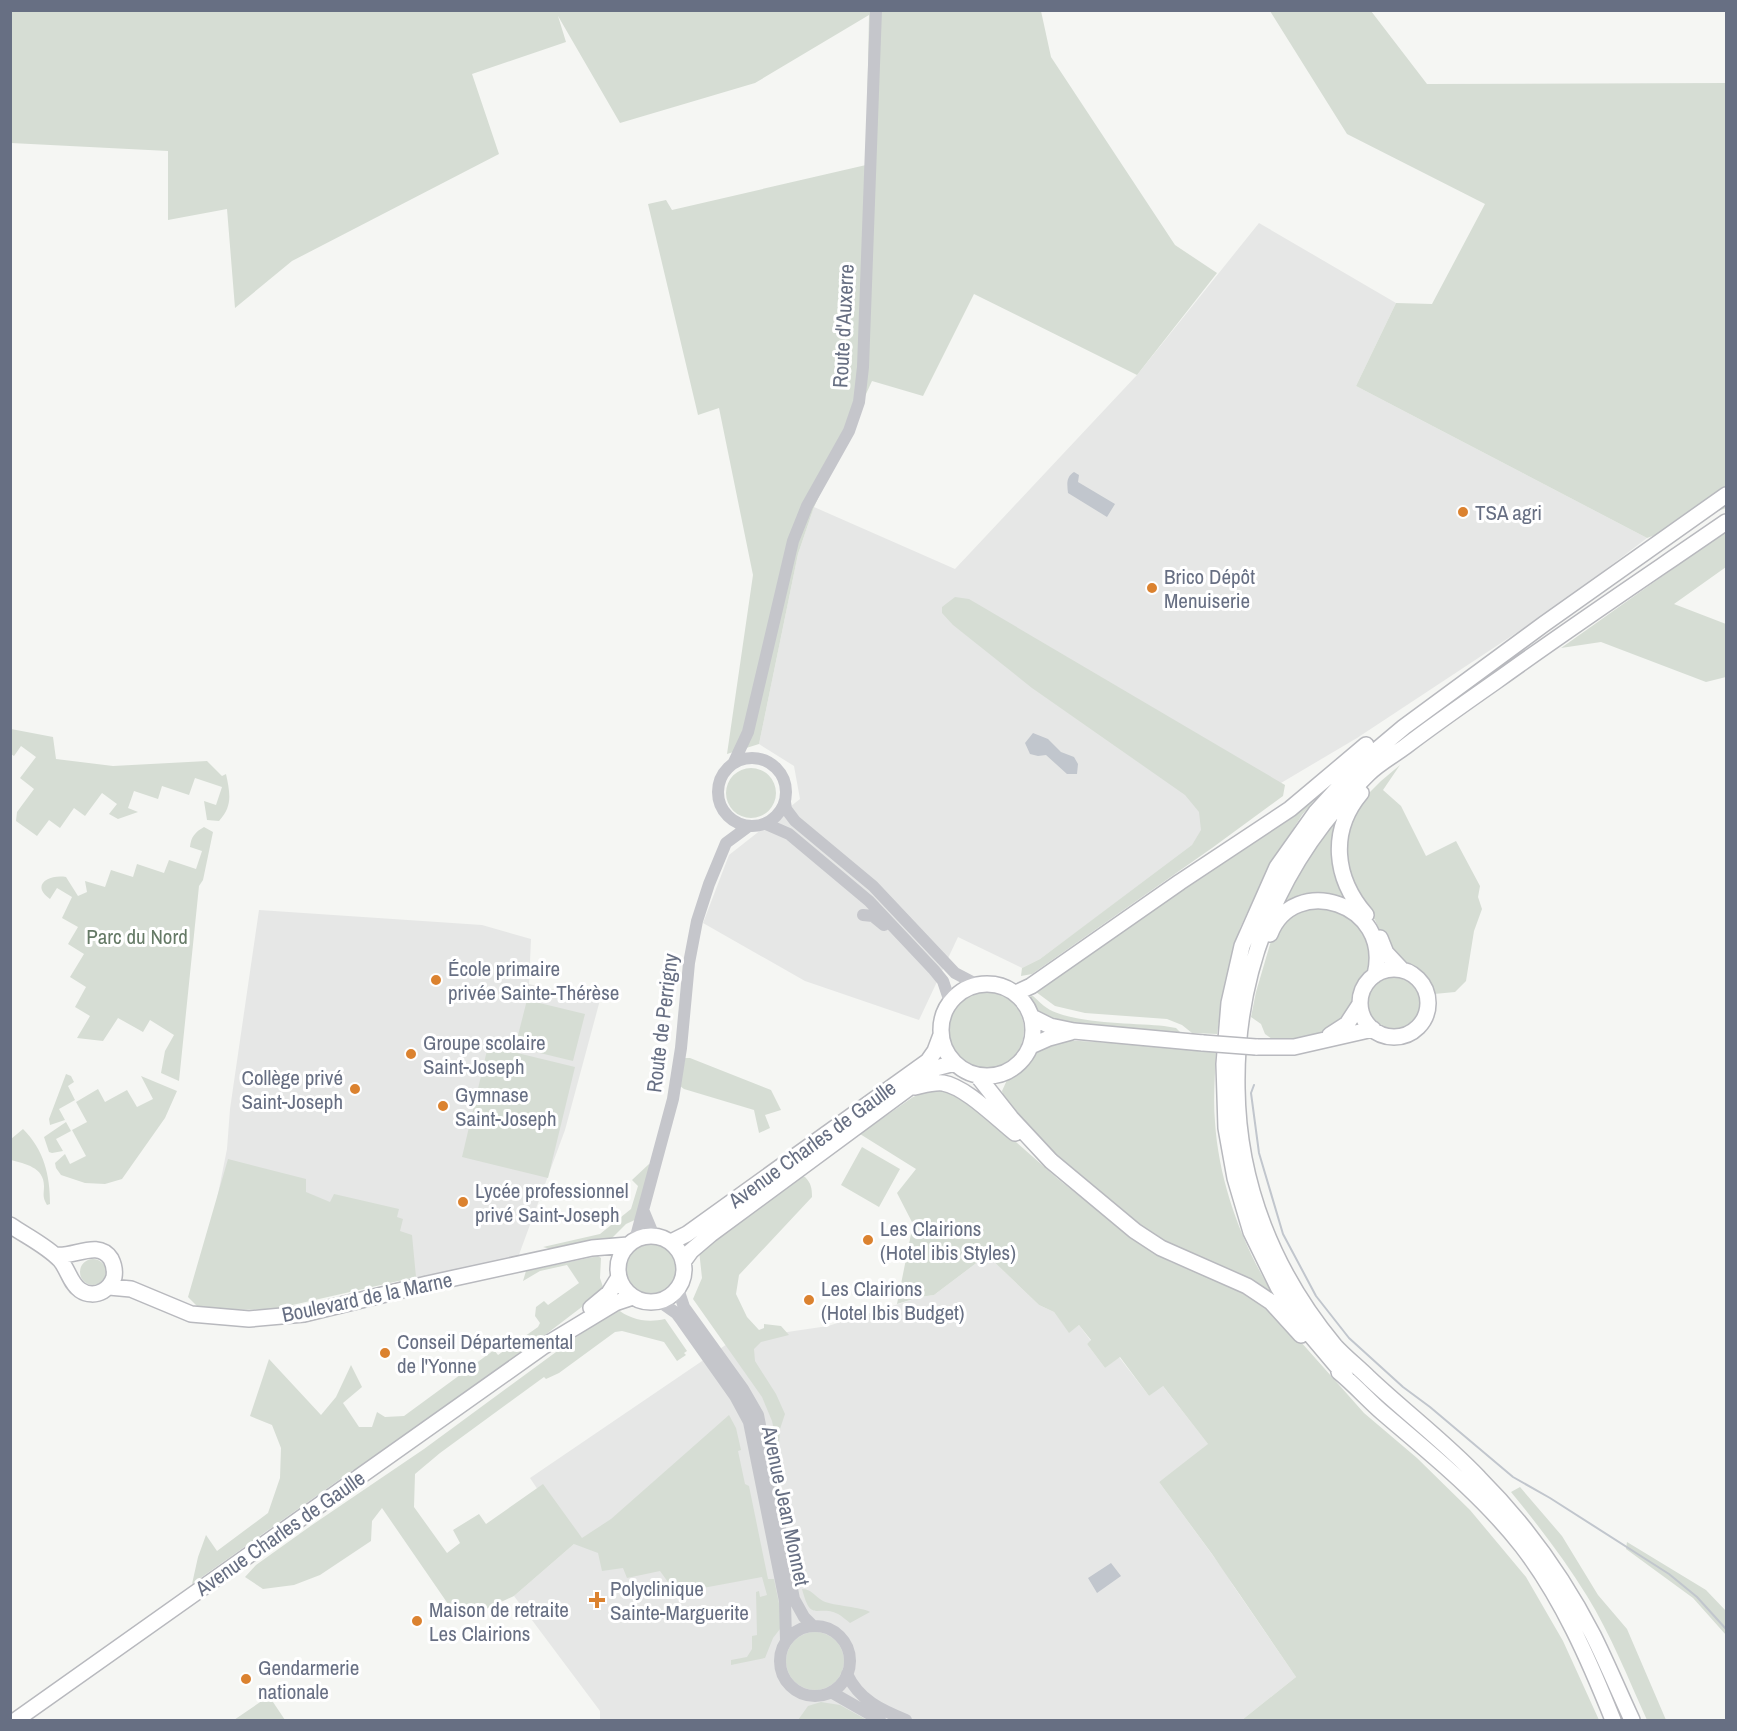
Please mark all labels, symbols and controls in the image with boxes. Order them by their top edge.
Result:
street label: Route d'Auxerre [825,263,861,389]
place label: TSA agri [1475,498,1542,527]
marker: TSA agri [1456,505,1470,519]
place label: Brico Dépôt Menuiserie [1164,562,1255,615]
marker: Brico Dépôt Menuiserie [1145,581,1159,595]
park label: Parc du Nord [86,922,188,951]
street label: Route de Perrigny [639,951,685,1094]
place label: École primaire privée Sainte-Thérèse [448,954,619,1007]
marker: École primaire privée Sainte-Thérèse [429,973,443,987]
place label: Groupe scolaire Saint-Joseph [423,1028,546,1081]
marker: Groupe scolaire Saint-Joseph [404,1047,418,1061]
place label: Collège privé Saint-Joseph [242,1063,343,1116]
street label: Avenue Charles de Gaulle [721,1073,902,1215]
place label: Gymnase Saint-Joseph [455,1080,556,1133]
marker: Collège privé Saint-Joseph [348,1082,362,1096]
marker: Gymnase Saint-Joseph [436,1099,450,1113]
place label: Lycée professionnel privé Saint-Joseph [475,1176,629,1229]
marker: Lycée professionnel privé Saint-Joseph [456,1195,470,1209]
place label: Les Clairions (Hotel ibis Styles) [880,1214,1016,1267]
marker: Les Clairions (Hotel ibis Styles) [861,1233,875,1247]
street label: Boulevard de la Marne [279,1265,455,1329]
place label: Les Clairions (Hotel Ibis Budget) [821,1274,965,1327]
marker: Les Clairions (Hotel Ibis Budget) [802,1293,816,1307]
place label: Conseil Départemental de l'Yonne [397,1327,573,1380]
marker: Conseil Départemental de l'Yonne [378,1346,392,1360]
street label: Avenue Jean Monnet [755,1423,817,1589]
street label: Avenue Charles de Gaulle [189,1464,371,1603]
place label: Polyclinique Sainte-Marguerite [610,1574,749,1627]
marker: Polyclinique Sainte-Marguerite [588,1591,606,1609]
place label: Maison de retraite Les Clairions [429,1595,569,1648]
marker: Maison de retraite Les Clairions [410,1614,424,1628]
place label: Gendarmerie nationale [258,1653,359,1706]
marker: Gendarmerie nationale [239,1672,253,1686]

